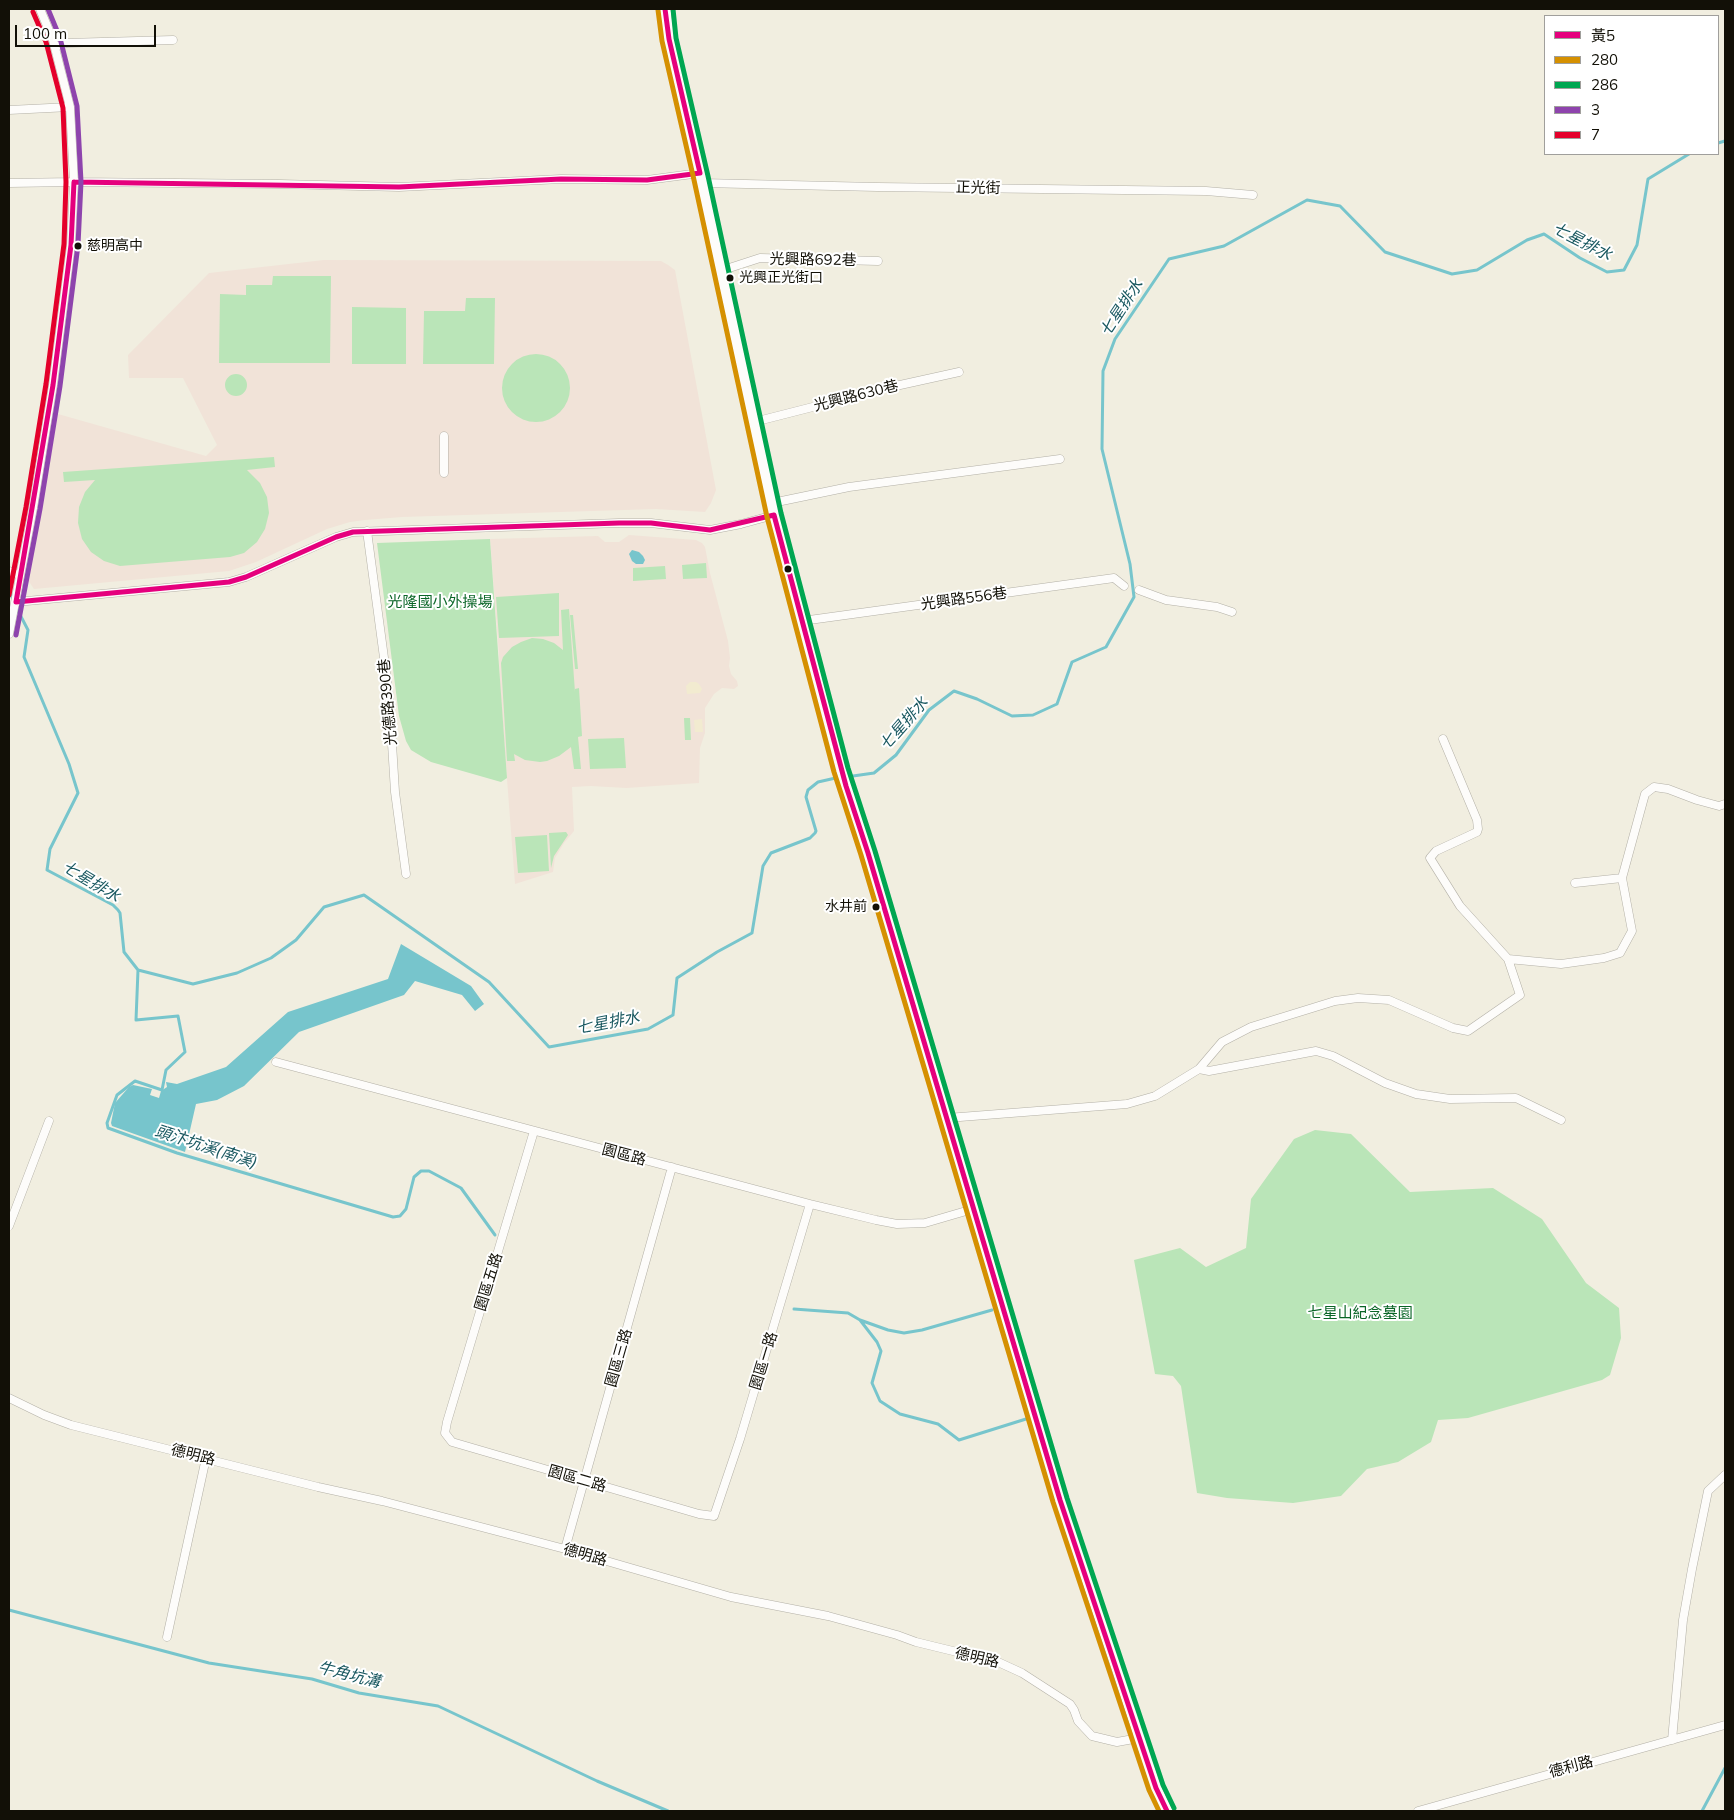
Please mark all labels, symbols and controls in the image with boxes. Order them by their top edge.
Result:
scale bar [18,15,159,47]
legend [1544,15,1719,155]
text: 100 m [23,24,67,43]
text: 黃5 [1591,26,1615,45]
text: 280 [1591,50,1618,69]
text: 286 [1591,75,1618,94]
text: 3 [1591,100,1600,119]
text: 7 [1591,125,1600,144]
street label: 正光街 [955,179,1001,197]
water label: 七星排水 [1549,219,1615,265]
place label: 慈明高中 [87,238,143,254]
marker: 慈明高中 [73,241,83,251]
street label: 光興路692巷 [769,250,857,270]
place label: 光興正光街口 [739,270,823,286]
marker: 光興正光街口 [725,273,735,283]
water label: 七星排水 [1097,276,1147,340]
street label: 光興路630巷 [812,377,900,415]
unlabelled marker [783,564,793,574]
street label: 光興路556巷 [920,584,1008,614]
park label: 光隆國小外操場 [388,593,492,611]
street label: 光德路390巷 [375,658,401,746]
water label: 七星排水 [876,694,932,754]
water label: 七星排水 [59,857,123,907]
place label: 水井前 [825,899,867,915]
marker: 水井前 [871,902,881,912]
water label: 七星排水 [575,1007,641,1039]
water label: 頭汴坑溪(南溪) [153,1121,259,1173]
street label: 園區路 [600,1140,648,1170]
street label: 園區五路 [472,1251,506,1313]
park label: 七星山紀念墓園 [1308,1304,1412,1322]
street label: 園區三路 [602,1327,636,1389]
street label: 園區一路 [747,1330,781,1392]
street label: 德明路 [169,1441,217,1469]
street label: 園區二路 [546,1462,608,1496]
street label: 德明路 [561,1540,609,1570]
street label: 德明路 [953,1644,1001,1672]
water label: 牛角坑溝 [316,1658,382,1692]
street label: 德利路 [1547,1752,1595,1782]

